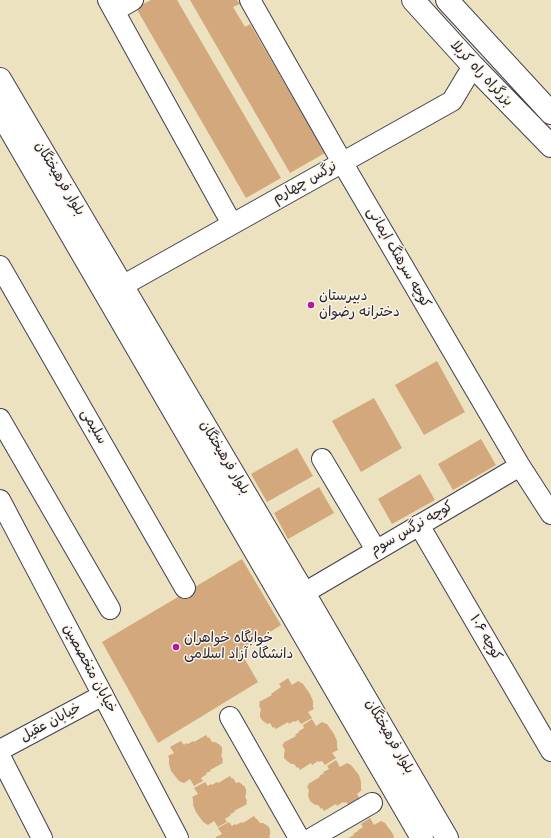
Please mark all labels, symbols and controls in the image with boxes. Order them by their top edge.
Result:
street label: بزرگراه راه کربلا [446,37,516,111]
street label: بلوار فرهیختگان [30,139,88,219]
street label: نرگس چهارم [270,158,340,208]
street label: کوچه سرهنگ ایمانی [362,205,434,311]
place label: دبیرستان دخترانه رضوان [319,289,400,322]
marker: دبیرستان دخترانه رضوان [306,300,316,310]
street label: سلیمی [76,406,110,448]
street label: بلوار فرهیختگان [195,418,253,498]
street label: کوچه نرگس سوم [368,499,456,559]
street label: کوچه ۱۰۶ [465,612,505,664]
street label: خیابان متخصصین [59,622,119,716]
place label: خوابگاه خواهران دانشگاه آزاد اسلامی [184,631,293,664]
marker: خوابگاه خواهران دانشگاه آزاد اسلامی [171,642,181,652]
street label: بلوار فرهیختگان [361,697,417,777]
street label: خیابان عقیل [18,700,84,746]

